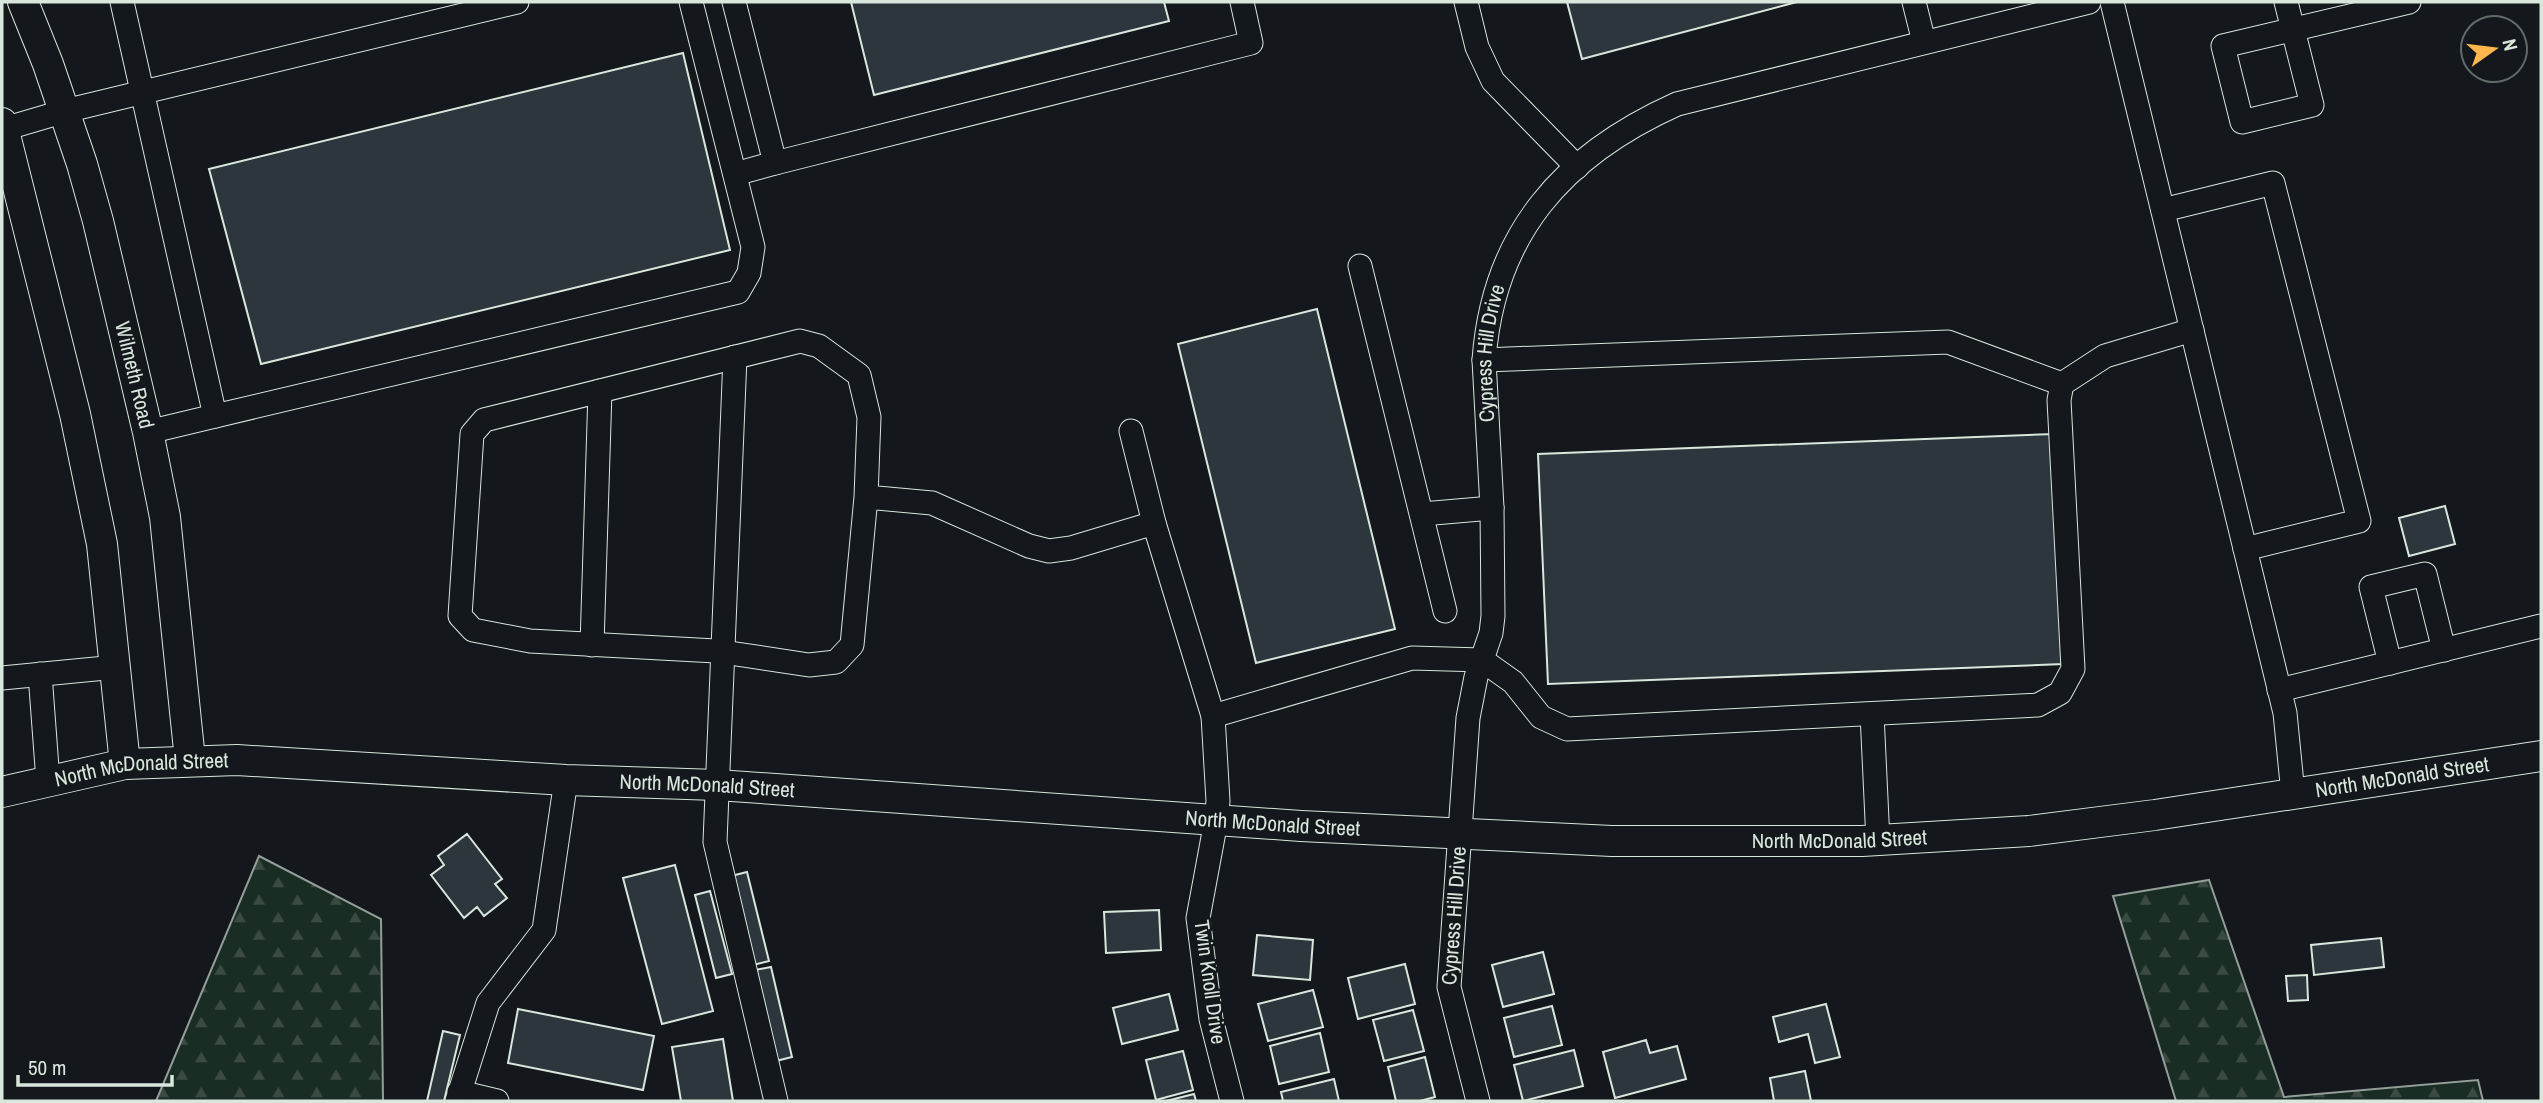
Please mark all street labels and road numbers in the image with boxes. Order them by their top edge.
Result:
street label: Cypress Hill Drive [1469,281,1511,423]
street label: Wilmeth Road [108,318,162,431]
street label: North McDonald Street [52,745,229,794]
street label: North McDonald Street [2313,749,2491,804]
street label: North McDonald Street [619,767,796,804]
street label: North McDonald Street [1184,803,1361,843]
street label: North McDonald Street [1752,822,1928,855]
street label: Cypress Hill Drive [1434,845,1473,986]
street label: Twin Knoll Drive [1187,918,1234,1046]

